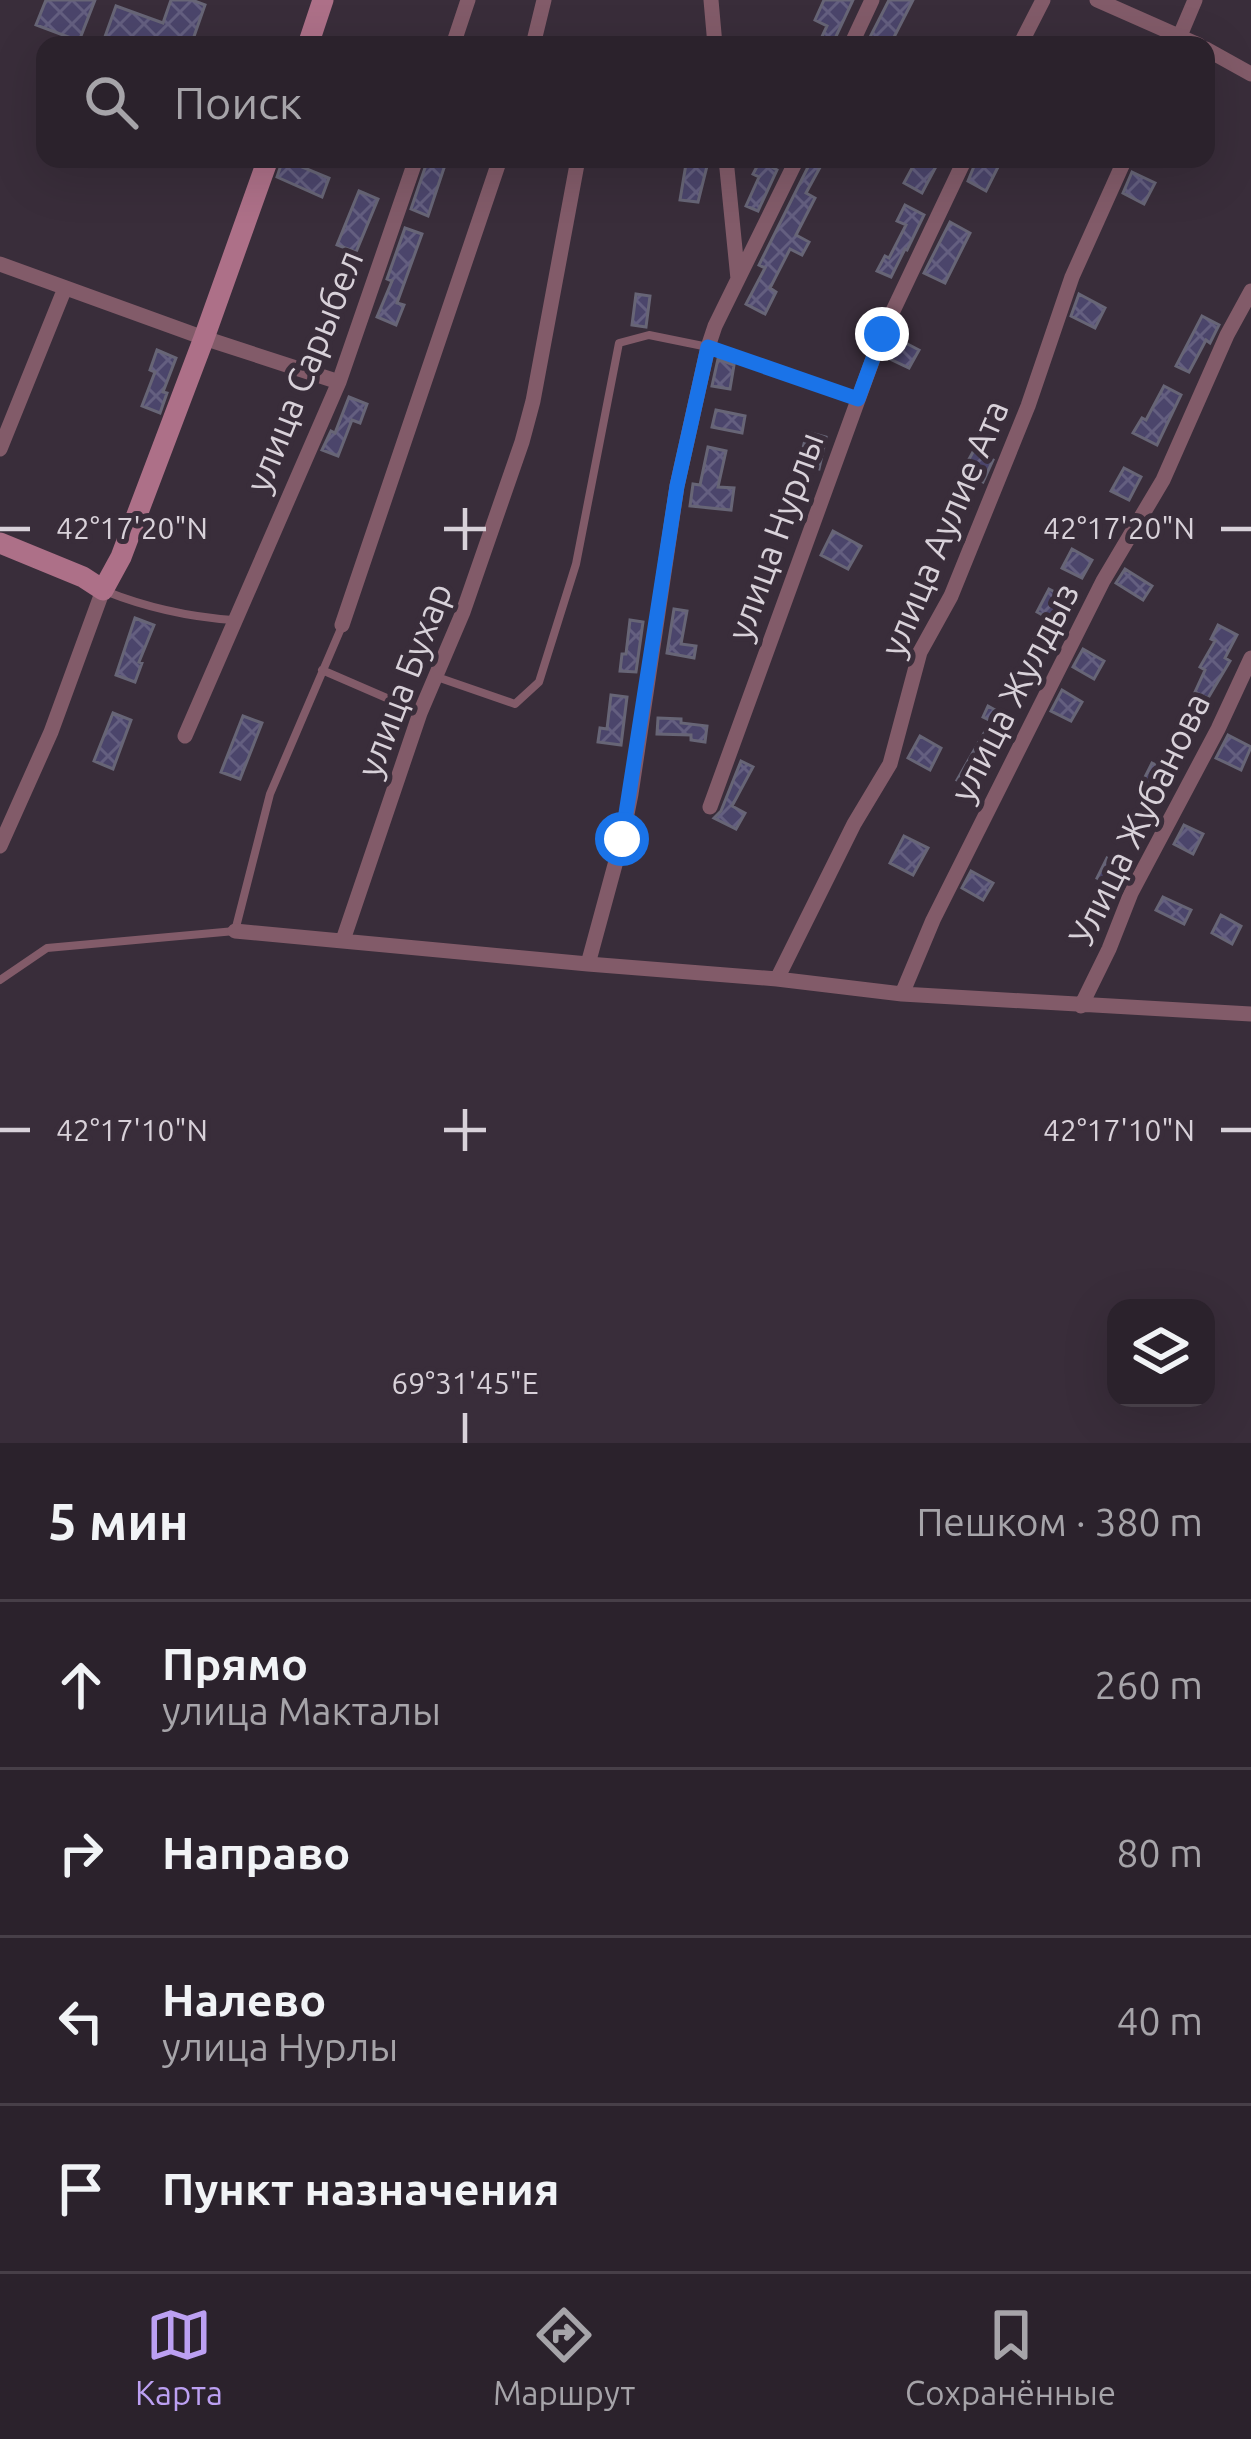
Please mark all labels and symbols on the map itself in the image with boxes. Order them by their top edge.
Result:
street label: улица Сарыбел [236,244,371,498]
route end [855,307,909,361]
street label: улица Аулие Ата [871,394,1016,662]
street label: улица Нурлы [718,426,831,645]
text: 42°17'20"N [56,511,208,545]
text: 42°17'20"N [1043,511,1195,545]
street label: улица Жулдыз [941,576,1086,808]
street label: улица Бухар [348,577,459,783]
street label: Улица Жубанова [1060,686,1217,952]
route start [595,812,649,866]
text: 42°17'10"N [56,1113,208,1147]
text: 42°17'10"N [1043,1113,1195,1147]
text: 69°31'45"E [391,1366,539,1400]

